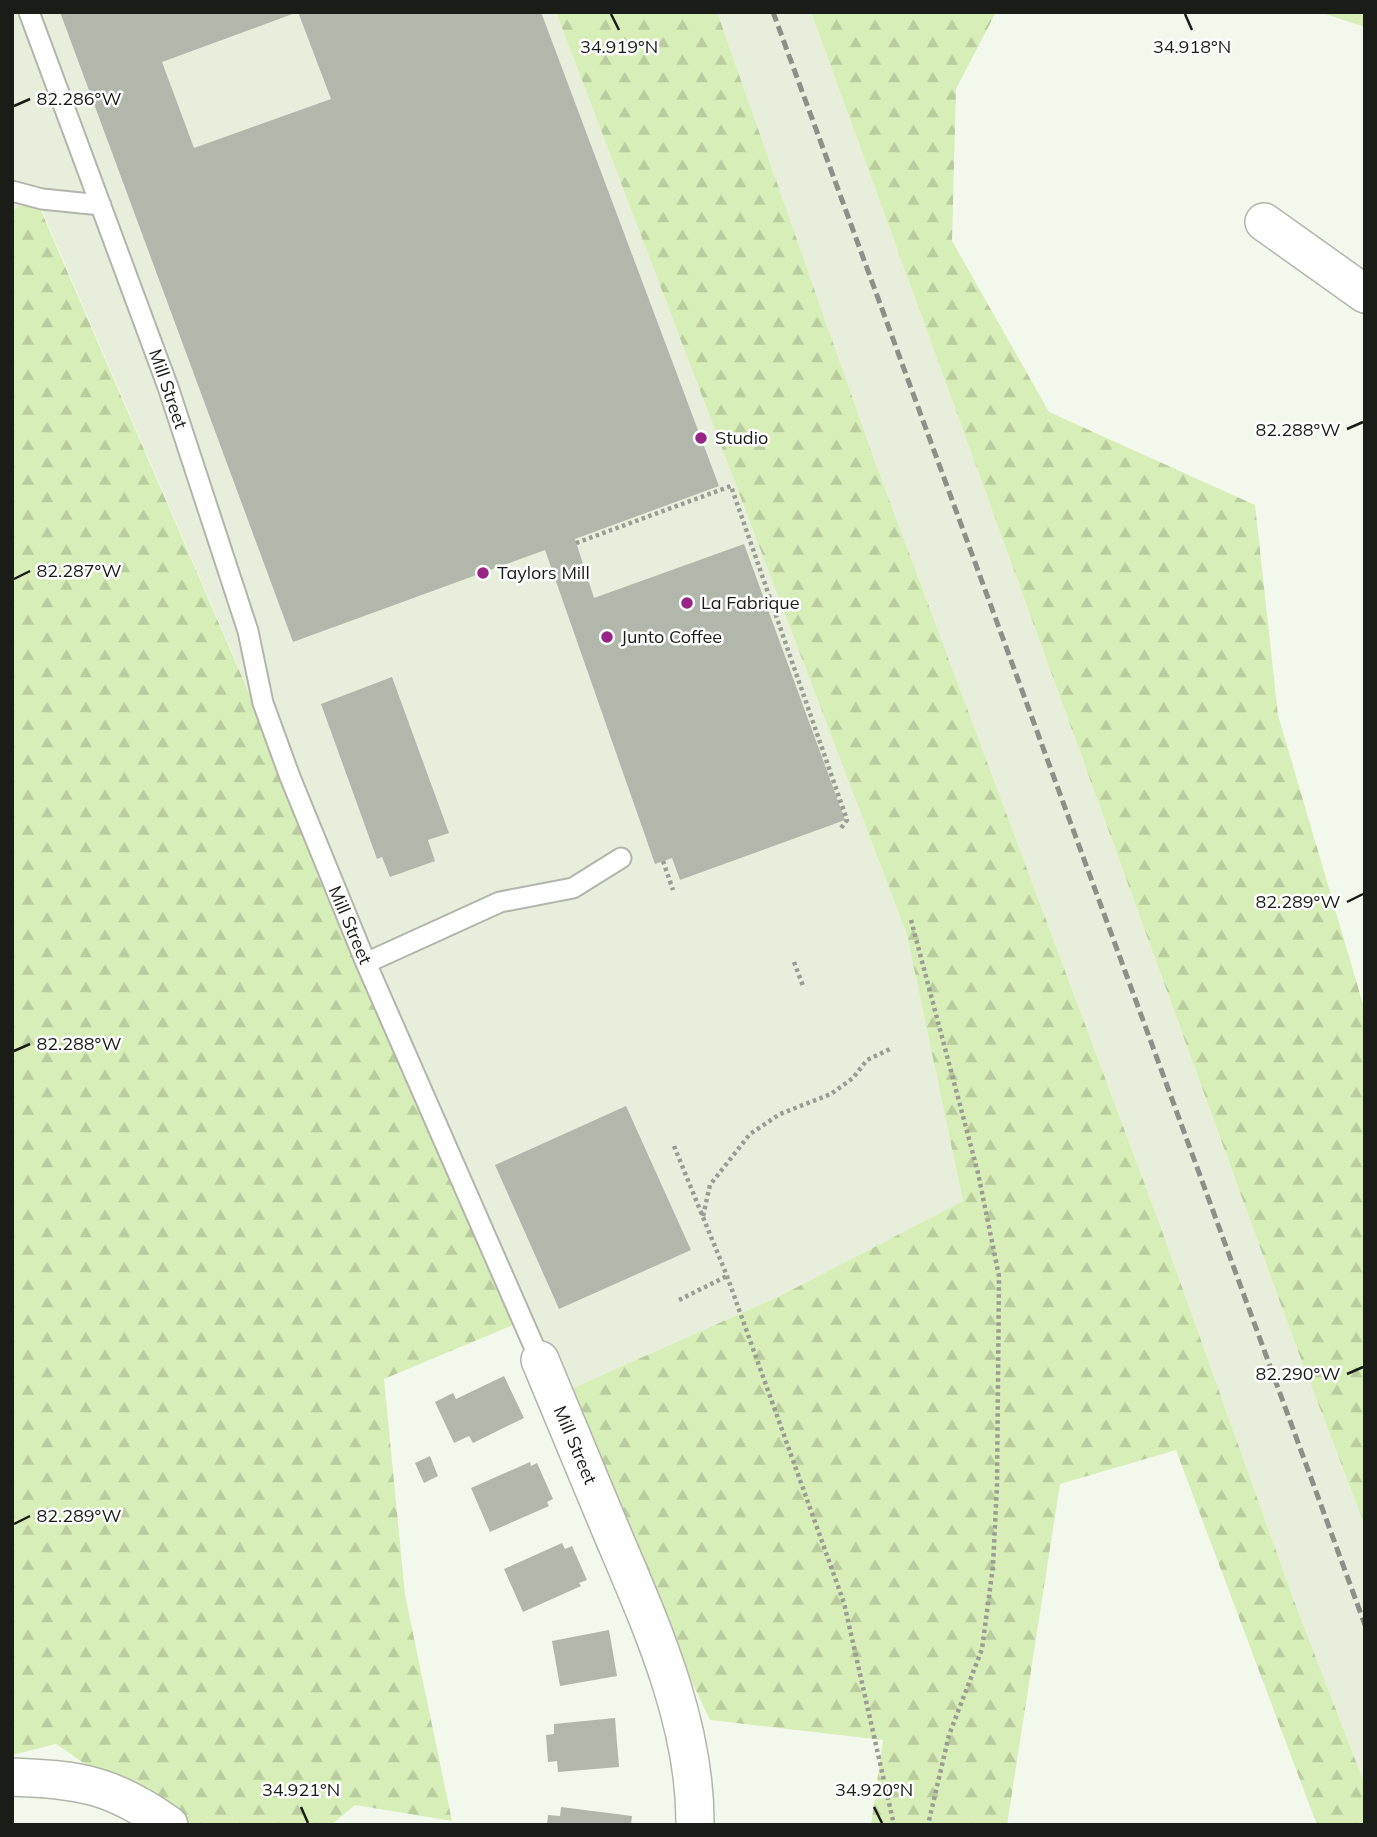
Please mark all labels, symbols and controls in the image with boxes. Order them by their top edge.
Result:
text: 34.919°N [580,35,658,58]
text: 34.918°N [1153,35,1231,58]
text: 82.286°W [36,87,122,110]
street label: Mill Street [144,346,193,432]
text: 82.288°W [1255,418,1341,441]
place label: Studio [715,426,768,449]
marker: Studio [693,430,709,446]
text: 82.287°W [36,559,122,582]
place label: Taylors Mill [497,561,590,584]
marker: Taylors Mill [475,565,491,581]
place label: La Fabrique [701,591,799,614]
marker: La Fabrique [679,595,695,611]
place label: Junto Coffee [621,625,722,648]
marker: Junto Coffee [599,629,615,645]
street label: Mill Street [324,882,377,967]
text: 82.289°W [1255,890,1341,913]
text: 82.288°W [36,1032,122,1055]
text: 82.290°W [1255,1362,1341,1385]
street label: Mill Street [549,1402,602,1487]
text: 82.289°W [36,1504,122,1527]
text: 34.921°N [262,1778,340,1801]
text: 34.920°N [835,1778,913,1801]

